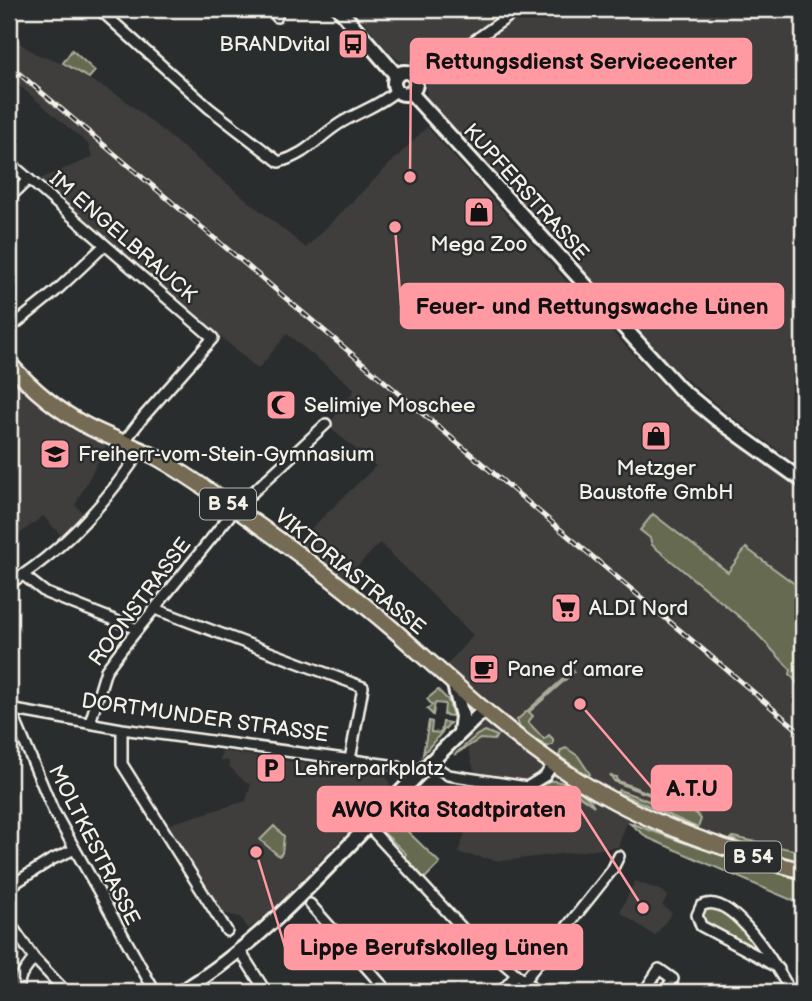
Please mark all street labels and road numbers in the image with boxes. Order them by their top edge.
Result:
street label: KUPFERSTRASSE [458,118,594,266]
street label: IM ENGELBRAUCK [44,166,202,308]
road number: B 54 [200,489,256,520]
street label: VIKTORIASTRASSE [270,504,430,640]
street label: ROONSTRASSE [84,533,196,671]
street label: DORTMUNDER STRASSE [80,688,330,748]
street label: MOLTKESTRASSE [43,761,145,929]
road number: B 54 [725,842,781,872]

